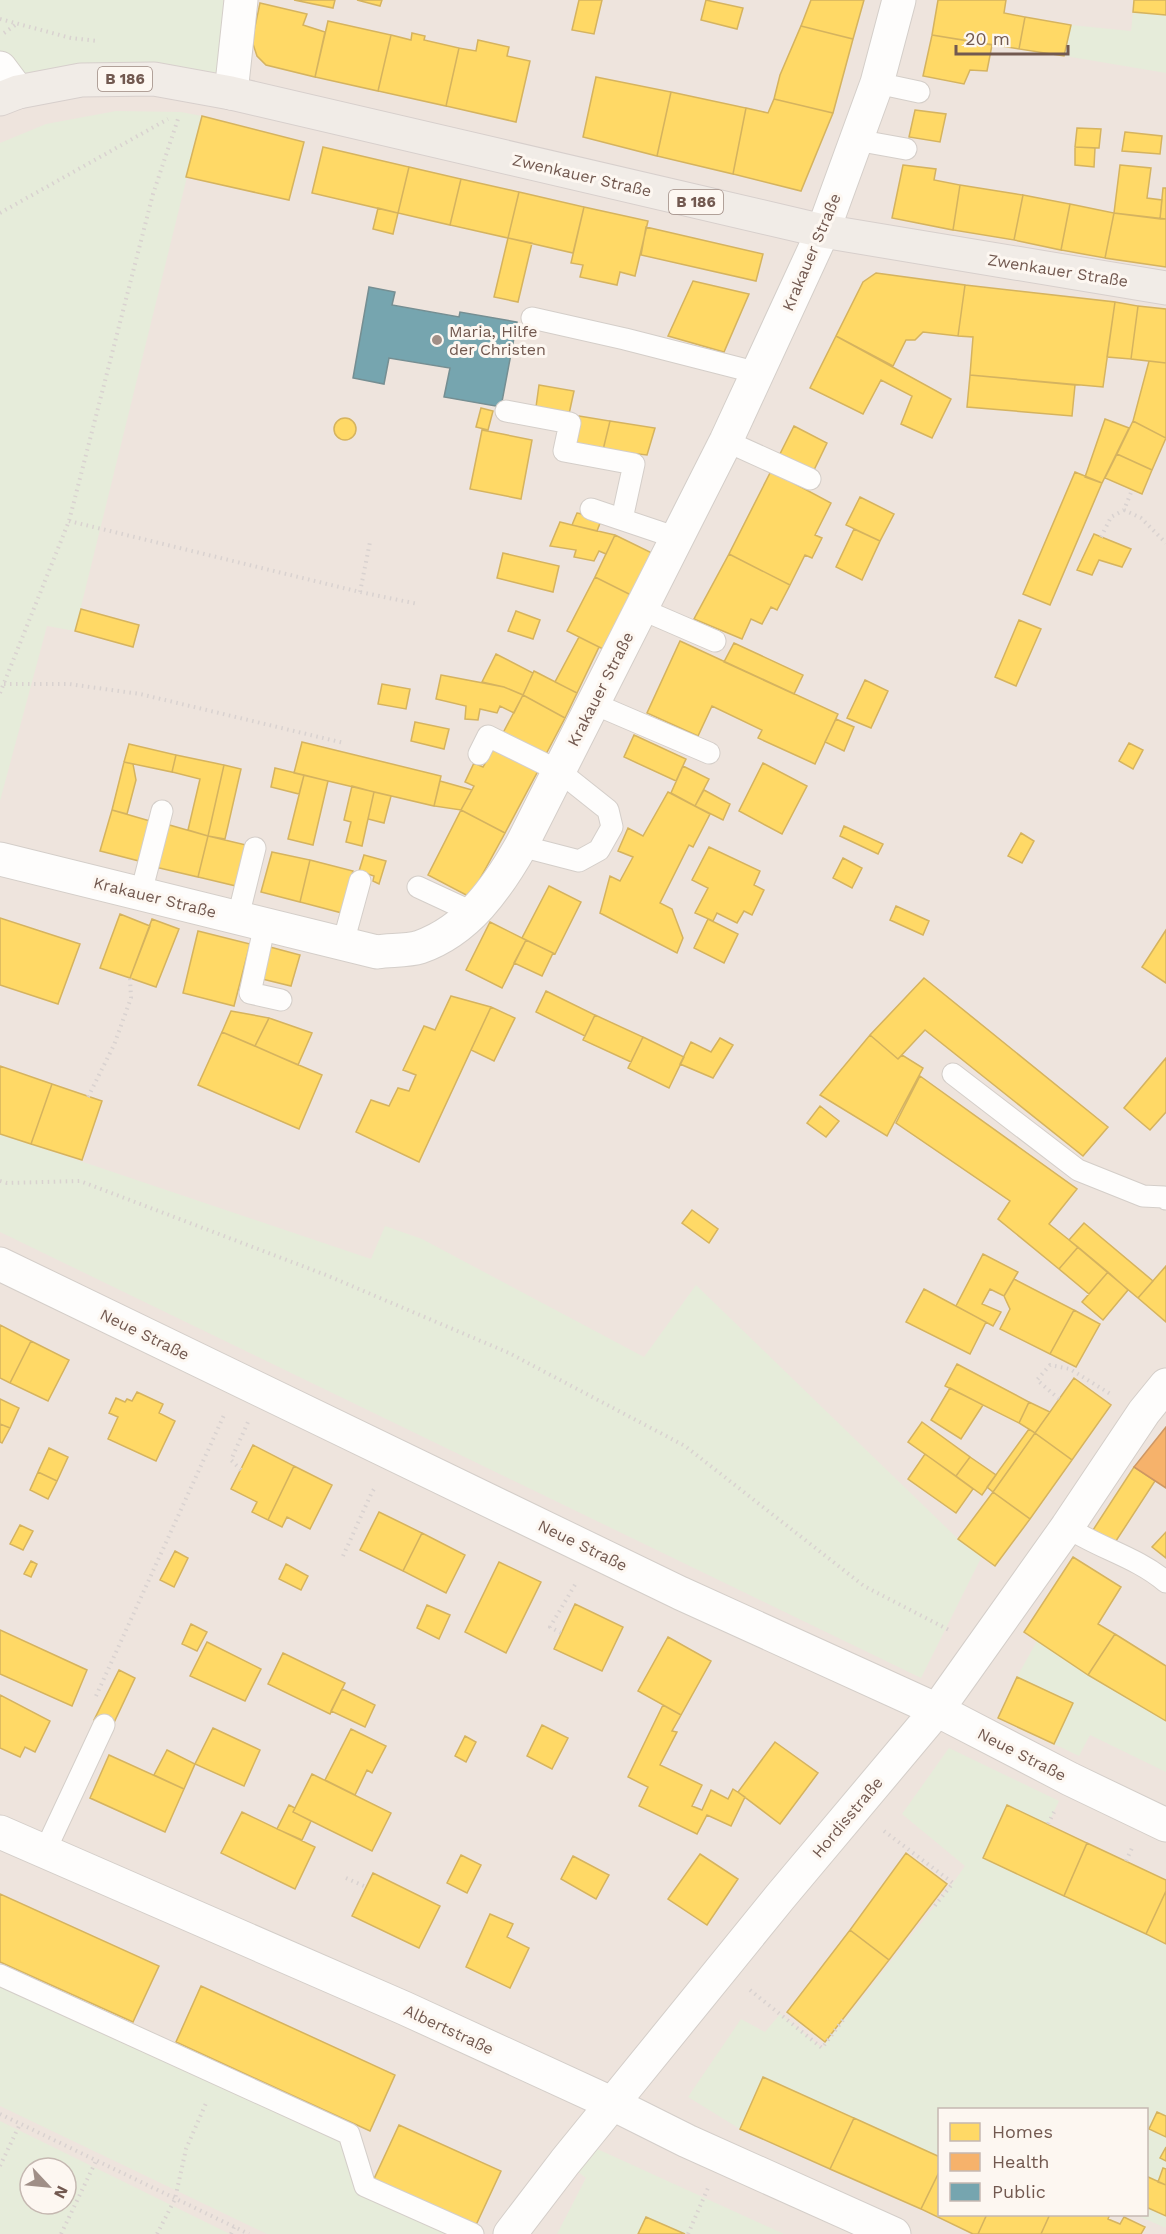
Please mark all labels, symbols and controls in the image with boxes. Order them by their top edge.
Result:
scale bar [956,18,1068,56]
text: 20 m [965,28,1010,49]
road number: B 186 [98,67,152,91]
street label: Zwenkauer Straße [511,150,653,201]
road number: B 186 [669,190,723,214]
street label: Krakauer Straße [778,191,845,314]
street label: Zwenkauer Straße [986,250,1130,291]
place label: Maria, Hilfe der Christen [449,322,546,359]
marker: Maria, Hilfe der Christen [430,333,444,347]
street label: Krakauer Straße [563,629,638,750]
street label: Krakauer Straße [91,873,218,922]
street label: Neue Straße [97,1305,192,1364]
street label: Neue Straße [535,1516,630,1575]
street label: Neue Straße [974,1724,1069,1785]
street label: Hordisstraße [808,1773,887,1862]
street label: Albertstraße [401,2000,497,2059]
legend [938,2108,1148,2216]
text: Homes [992,2121,1053,2142]
text: Health [992,2151,1049,2172]
north arrow [18,2156,78,2216]
text: Public [992,2181,1046,2202]
text: N [50,2183,72,2202]

